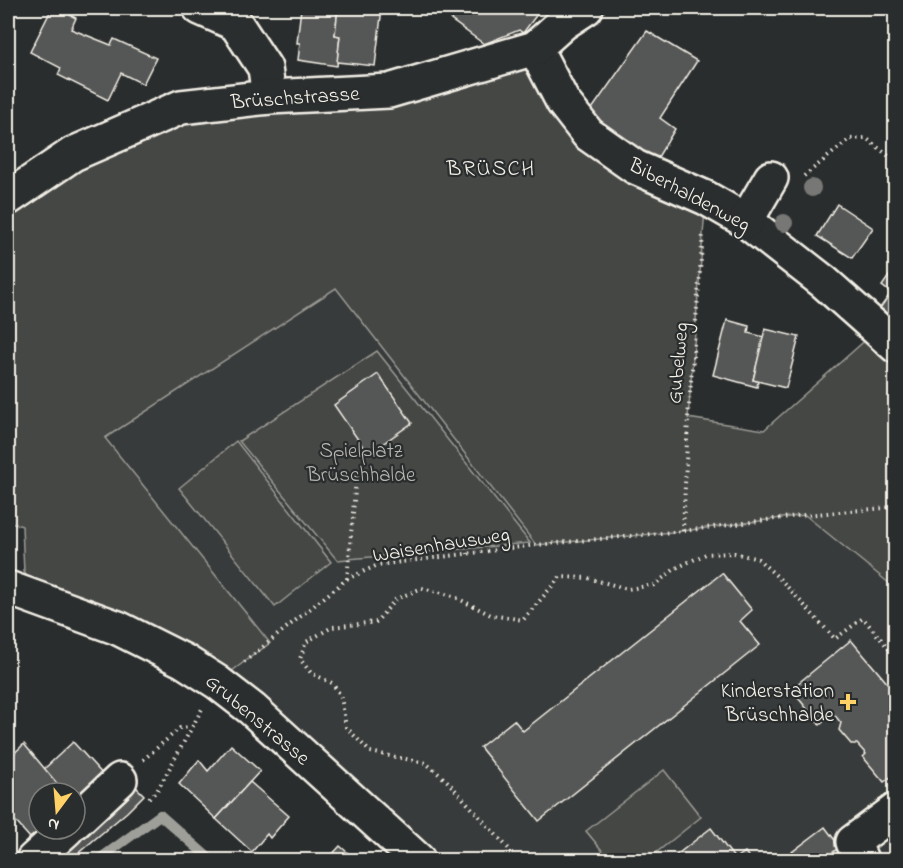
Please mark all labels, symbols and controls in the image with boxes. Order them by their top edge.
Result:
street label: Brüschstrasse [229,79,361,119]
street label: Biberhaldenweg [621,151,755,242]
district label: BRÜSCH [446,154,535,186]
street label: Gubelweg [660,321,699,405]
park label: Spielplatz Brüschhalde [306,437,416,491]
street label: Waisenhausweg [371,520,512,574]
street label: Grubenstrasse [198,668,316,774]
place label: Kinderstation Brüschhalde [721,677,835,731]
marker: Kinderstation Brüschhalde [839,693,857,711]
north arrow [27,781,87,841]
text: N [45,810,62,837]

